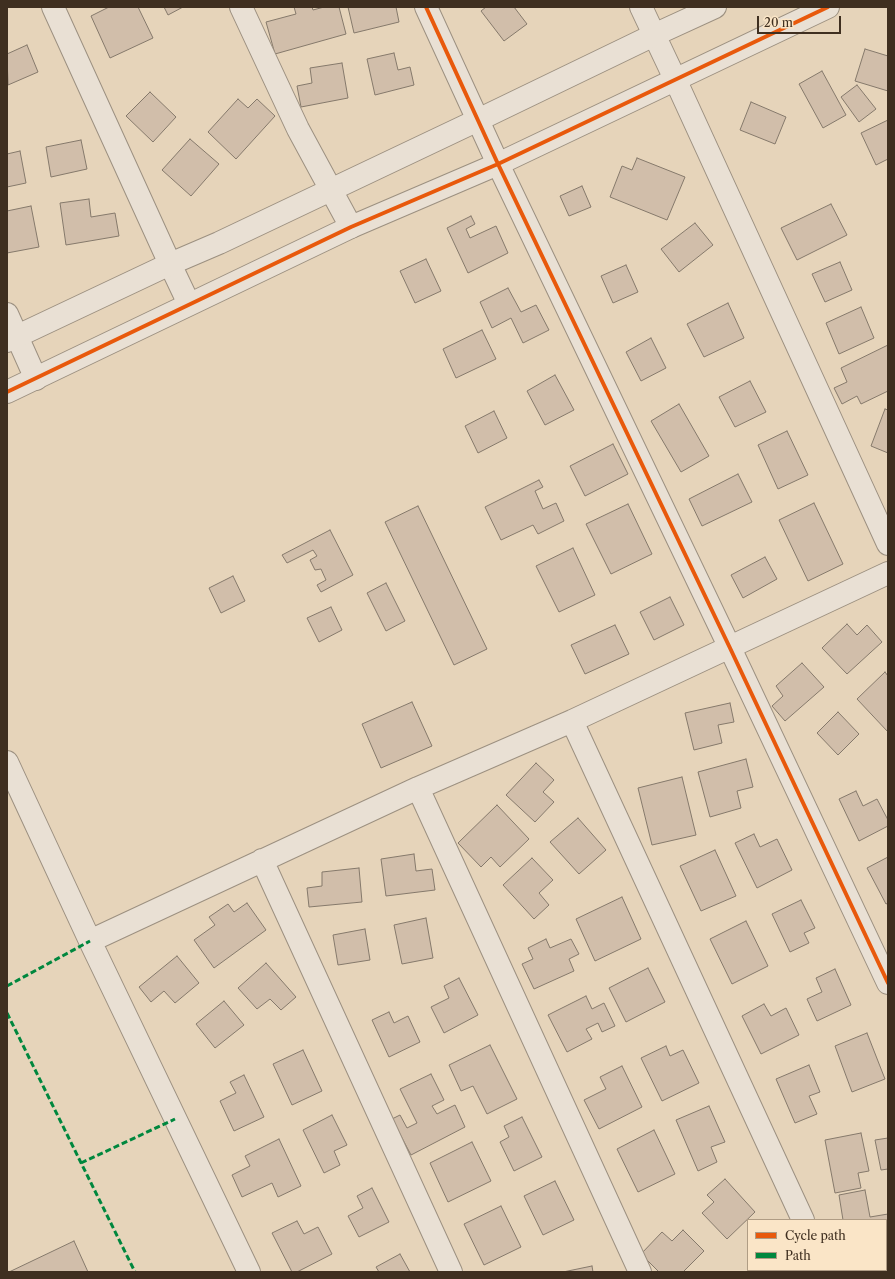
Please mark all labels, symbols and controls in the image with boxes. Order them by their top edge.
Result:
scale bar [759,8,843,34]
text: 20 m [764,15,793,30]
legend [747,1219,887,1271]
text: Cycle path [785,1228,846,1243]
text: Path [785,1248,811,1263]

